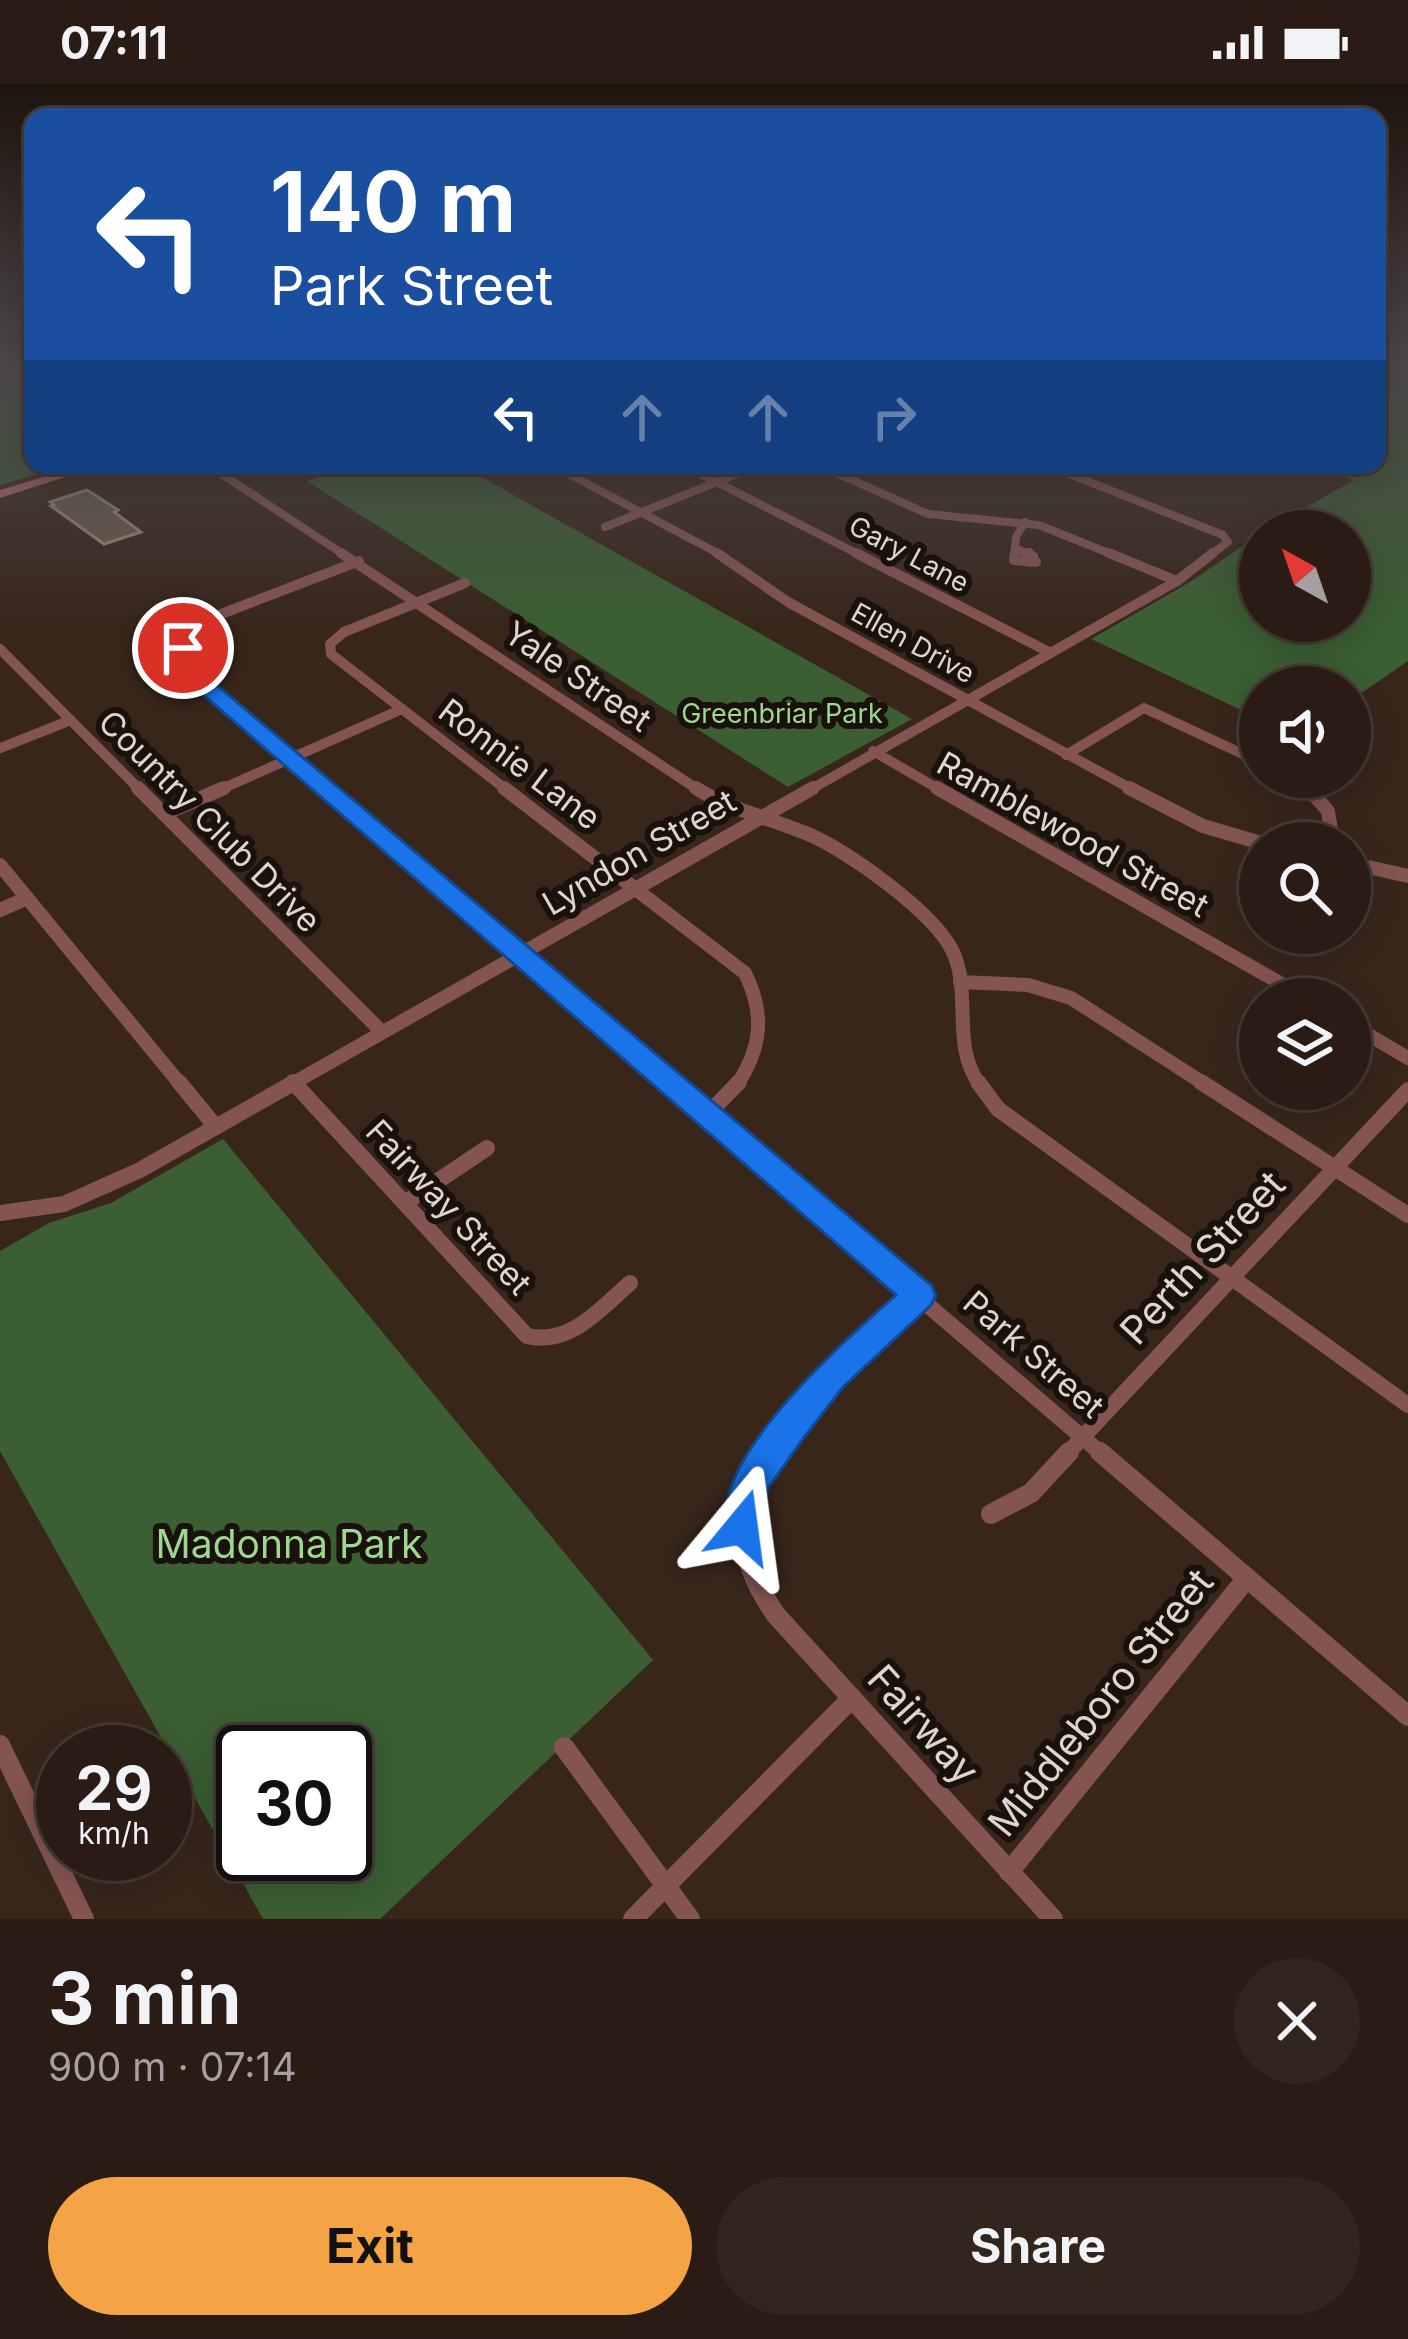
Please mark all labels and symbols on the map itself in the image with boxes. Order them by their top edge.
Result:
street label: Gary Lane [844,509,974,599]
north arrow [1239,510,1371,642]
street label: Ellen Drive [846,596,980,690]
pin [132,597,234,699]
street label: Yale Street [497,612,659,740]
street label: Ronnie Lane [431,690,609,838]
park label: Greenbriar Park [681,697,883,730]
street label: Country Club Drive [91,702,329,940]
street label: Ramblewood Street [930,743,1216,925]
street label: Lyndon Street [535,780,743,923]
street label: Fairway Street [358,1111,540,1303]
street label: Perth Street [1110,1161,1294,1353]
street label: Park Street [956,1282,1113,1426]
position arrow [679,1464,805,1590]
park label: Madonna Park [156,1520,422,1567]
street label: Middleboro Street [978,1559,1222,1845]
street label: Fairway [858,1655,990,1793]
speed limit sign: 30 [216,1725,372,1881]

